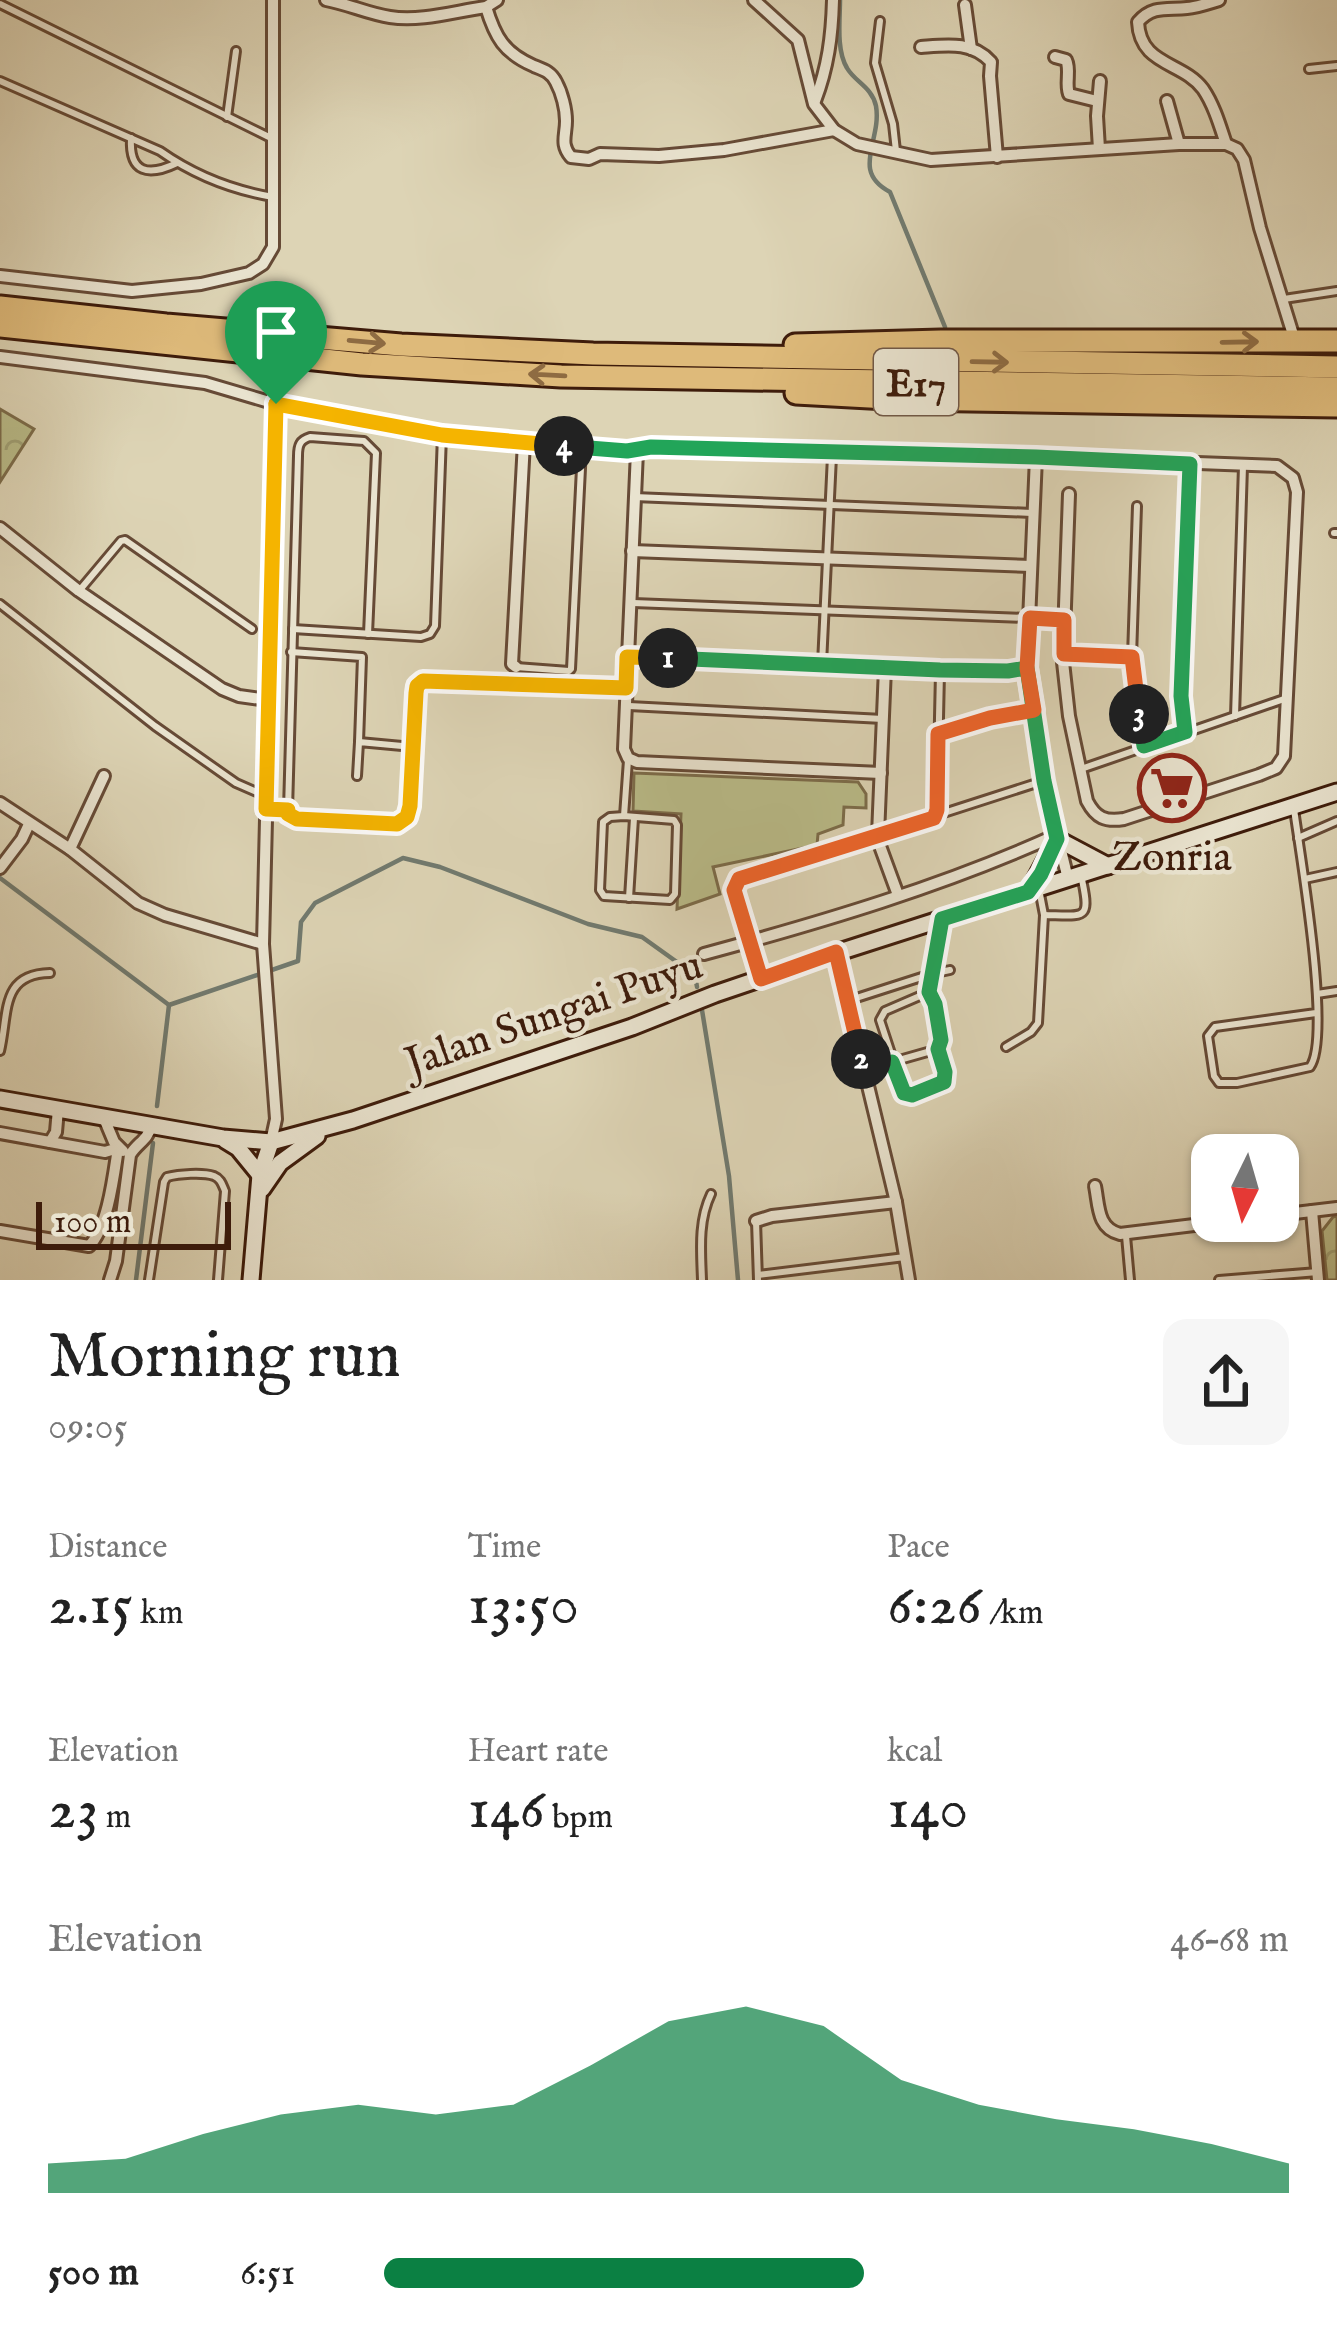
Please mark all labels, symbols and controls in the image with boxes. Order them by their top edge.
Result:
pin [225,281,327,404]
icon: arrive [243,299,309,365]
one-way arrow [347,331,386,354]
one-way arrow [1220,331,1259,353]
road number: E17 [874,349,958,415]
one-way arrow [970,351,1009,373]
one-way arrow [528,363,567,386]
pin: 4 [534,416,594,476]
text: 4 [556,425,572,467]
pin: 1 [638,628,698,688]
text: 1 [662,637,674,679]
pin: 3 [1109,684,1169,744]
text: 3 [1133,693,1145,735]
supermarket icon: Zonria [1137,753,1207,823]
place label: Zonria [1112,832,1232,885]
street label: Jalan Sungai Puyu [395,940,710,1092]
pin: 2 [831,1029,891,1089]
text: 2 [853,1038,869,1080]
north arrow [1191,1134,1299,1242]
map controls [1191,1134,1299,1242]
scale bar [36,1196,231,1249]
text: 100 m [54,1202,131,1244]
text: Morning run [48,1316,401,1400]
button: share [1163,1319,1289,1445]
text: 09:05 [48,1403,128,1452]
text: Distance [48,1527,167,1569]
text: Time [468,1527,541,1569]
text: Pace [887,1527,950,1569]
text: 2.15 [48,1569,133,1645]
text: 13:50 [468,1569,579,1645]
text: 6:26 [887,1569,982,1645]
text: km [133,1593,183,1635]
text: /km [982,1593,1044,1635]
text: Elevation [48,1731,179,1773]
text: Heart rate [468,1731,608,1773]
text: kcal [887,1731,942,1773]
text: 23 [48,1773,99,1849]
text: 146 [468,1773,545,1849]
text: 140 [887,1773,969,1849]
text: m [99,1797,131,1839]
text: bpm [545,1797,613,1839]
text: Elevation [48,1916,203,1965]
text: 46–68 m [1170,1916,1289,1965]
text: 500 m [48,2249,139,2298]
text: 6:51 [240,2249,295,2298]

